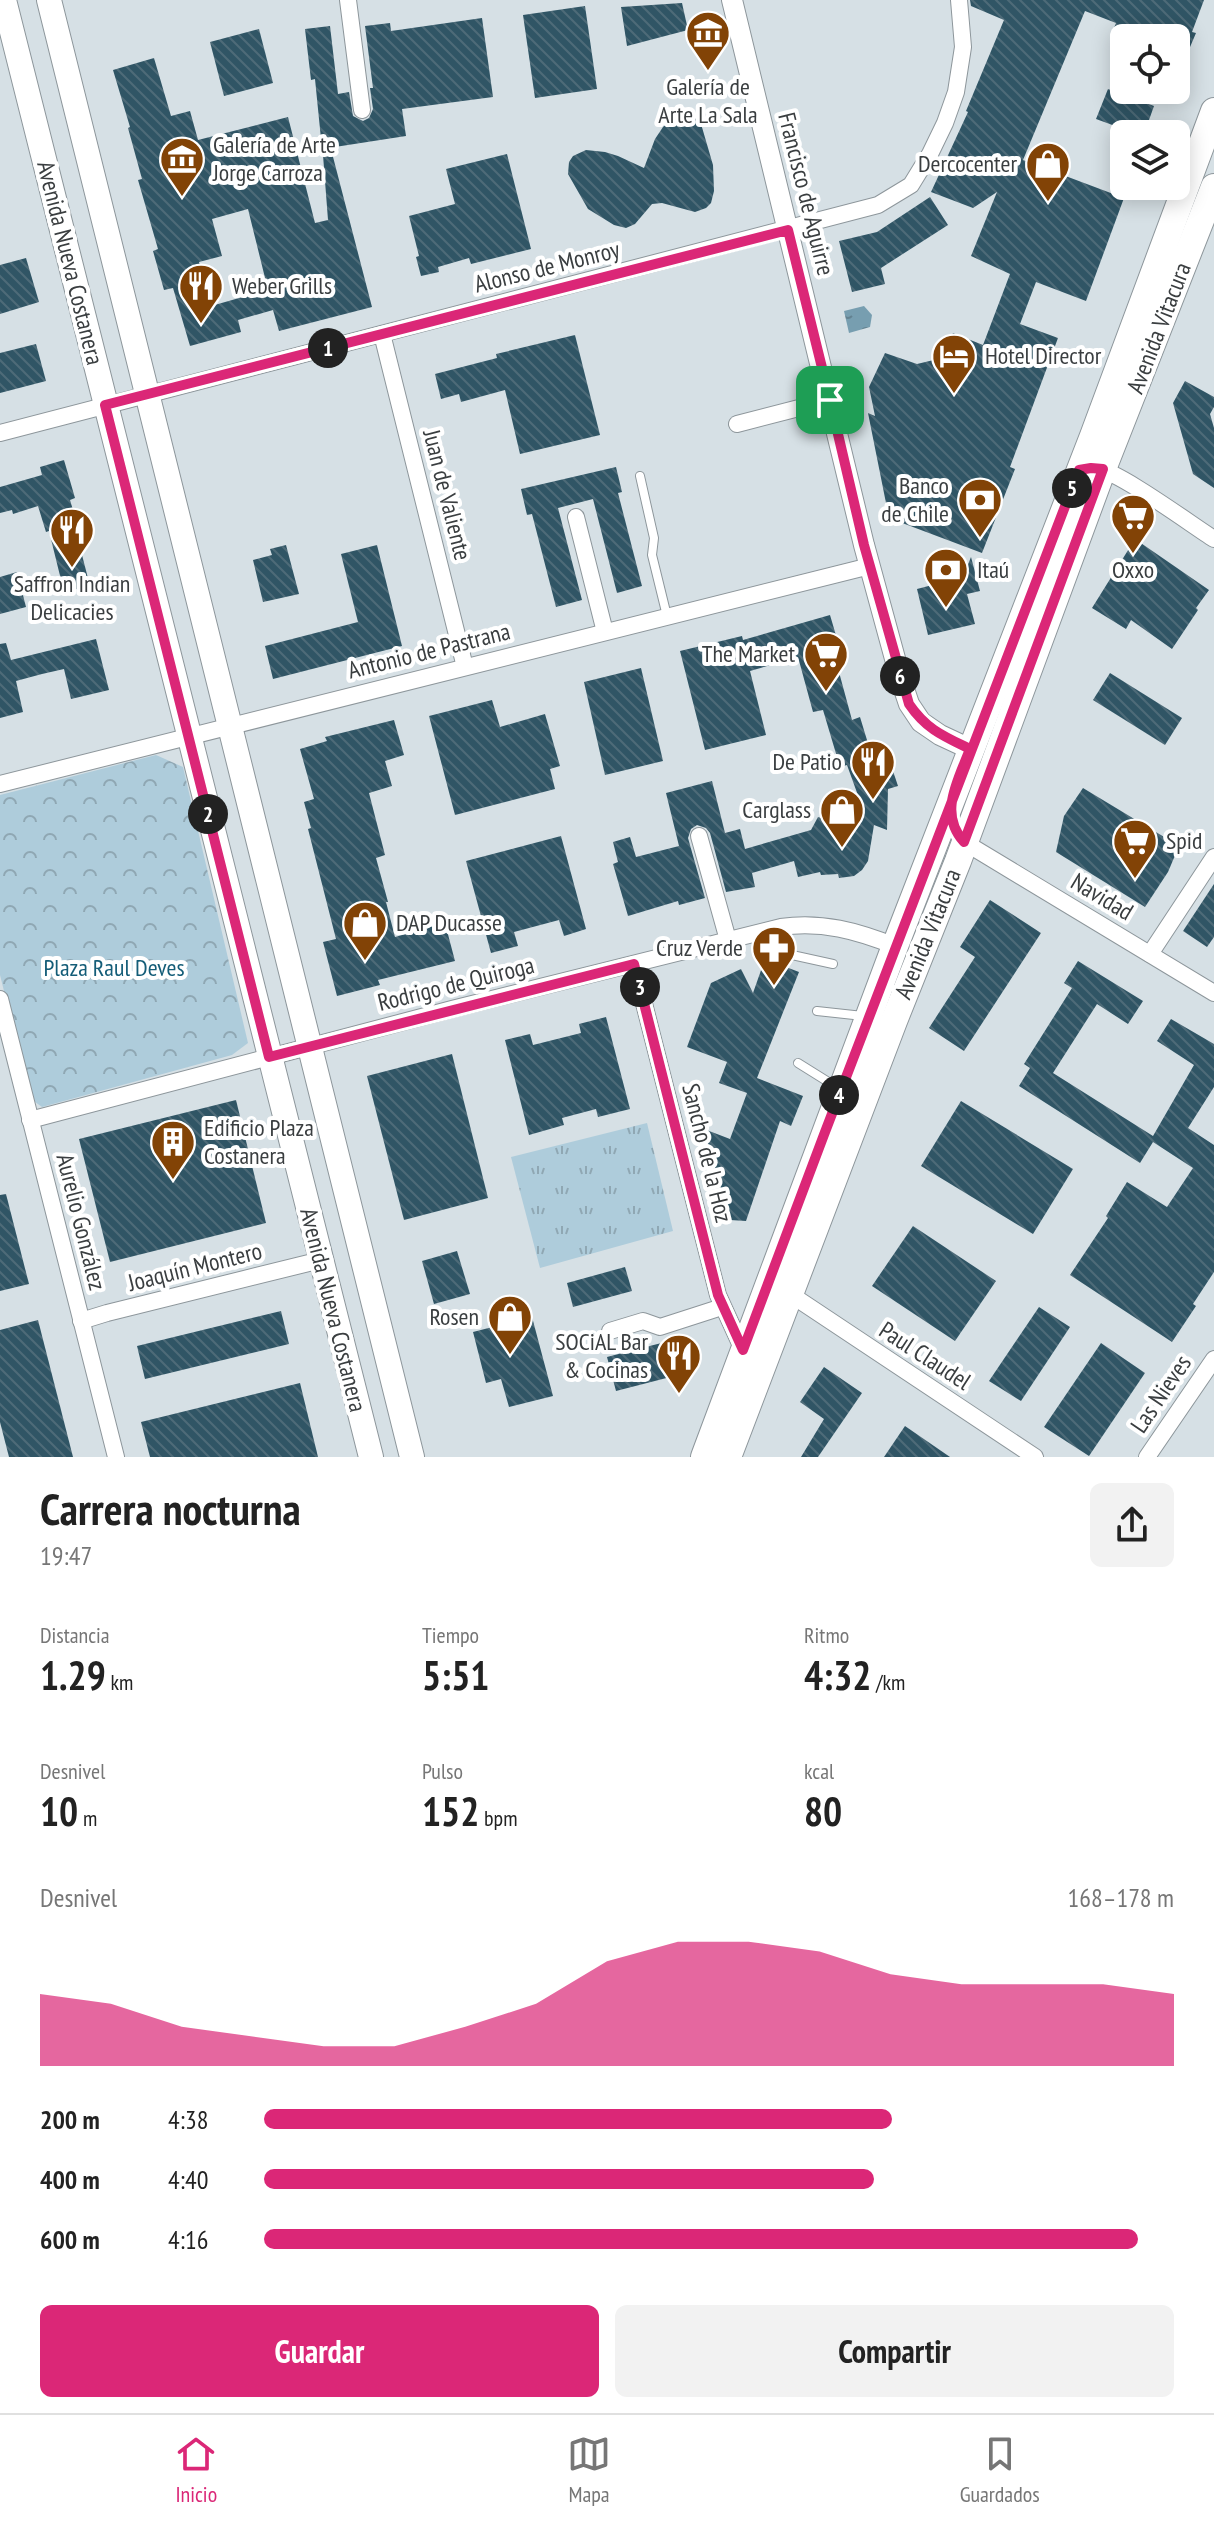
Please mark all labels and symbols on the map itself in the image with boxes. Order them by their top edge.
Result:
museum icon: Galería de Arte La Sala [684,9,732,72]
place label: Galería de Arte La Sala [658,71,758,130]
street label: Francisco de Aguirre [771,109,842,279]
place label: Galería de Arte Jorge Carroza [212,129,336,188]
museum icon: Galería de Arte Jorge Carroza [158,135,206,198]
shop icon: Dercocenter [1024,140,1072,203]
place label: Dercocenter [918,148,1017,179]
street label: Avenida Nueva Costanera [30,158,111,368]
street label: Alonso de Monroy [471,233,623,300]
street label: Avenida Vitacura [1119,258,1198,398]
restaurant icon: Weber Grills [177,262,225,325]
place label: Weber Grills [232,270,332,301]
pin: 1 [308,328,348,368]
hotel icon: Hotel Director [930,332,978,395]
place label: Hotel Director [985,340,1102,371]
pin [796,366,864,434]
street label: Juan de Valiente [416,425,479,563]
pin: 5 [1052,468,1092,508]
place label: Banco de Chile [881,470,949,529]
bank icon: Banco de Chile [956,476,1004,539]
supermarket icon: Oxxo [1109,492,1157,555]
restaurant icon: Saffron Indian Delicacies [48,506,96,569]
bank icon: Itaú [922,546,970,609]
place label: Itaú [977,554,1009,585]
place label: Oxxo [1112,554,1154,585]
place label: Saffron Indian Delicacies [14,568,130,627]
street label: Antonio de Pastrana [345,615,513,686]
supermarket icon: The Market [802,630,850,693]
place label: The Market [702,638,795,669]
pin: 6 [880,656,920,696]
restaurant icon: De Patio [849,738,897,801]
place label: De Patio [772,746,842,777]
shop icon: Carglass [818,786,866,849]
pin: 2 [188,794,228,834]
place label: Carglass [742,794,811,825]
supermarket icon: Spid [1111,817,1159,880]
place label: Spid [1166,825,1202,856]
street label: Avenida Vitacura [887,864,968,1003]
street label: Navidad [1065,866,1139,927]
shop icon: DAP Ducasse [341,899,389,962]
place label: DAP Ducasse [396,907,502,938]
pharmacy icon: Cruz Verde [750,924,798,987]
place label: Cruz Verde [656,932,743,963]
street label: Rodrigo de Quiroga [374,949,537,1018]
park label: Plaza Raul Deves [44,952,185,983]
pin: 3 [620,967,660,1007]
pin: 4 [819,1075,859,1115]
street label: Sancho de la Hoz [675,1080,740,1226]
place label: Edificio Plaza Costanera [204,1112,314,1171]
building icon: Edificio Plaza Costanera [149,1118,197,1181]
street label: Aurelio González [50,1150,113,1293]
street label: Avenida Nueva Costanera [293,1205,374,1415]
street label: Joaquín Montero [124,1235,265,1298]
shop icon: Rosen [486,1293,534,1356]
place label: Rosen [429,1301,479,1332]
street label: Paul Claudel [873,1314,977,1397]
place label: SOCiAL Bar & Cocinas [555,1326,648,1385]
restaurant icon: SOCiAL Bar & Cocinas [655,1332,703,1395]
street label: Las Nieves [1123,1349,1198,1439]

